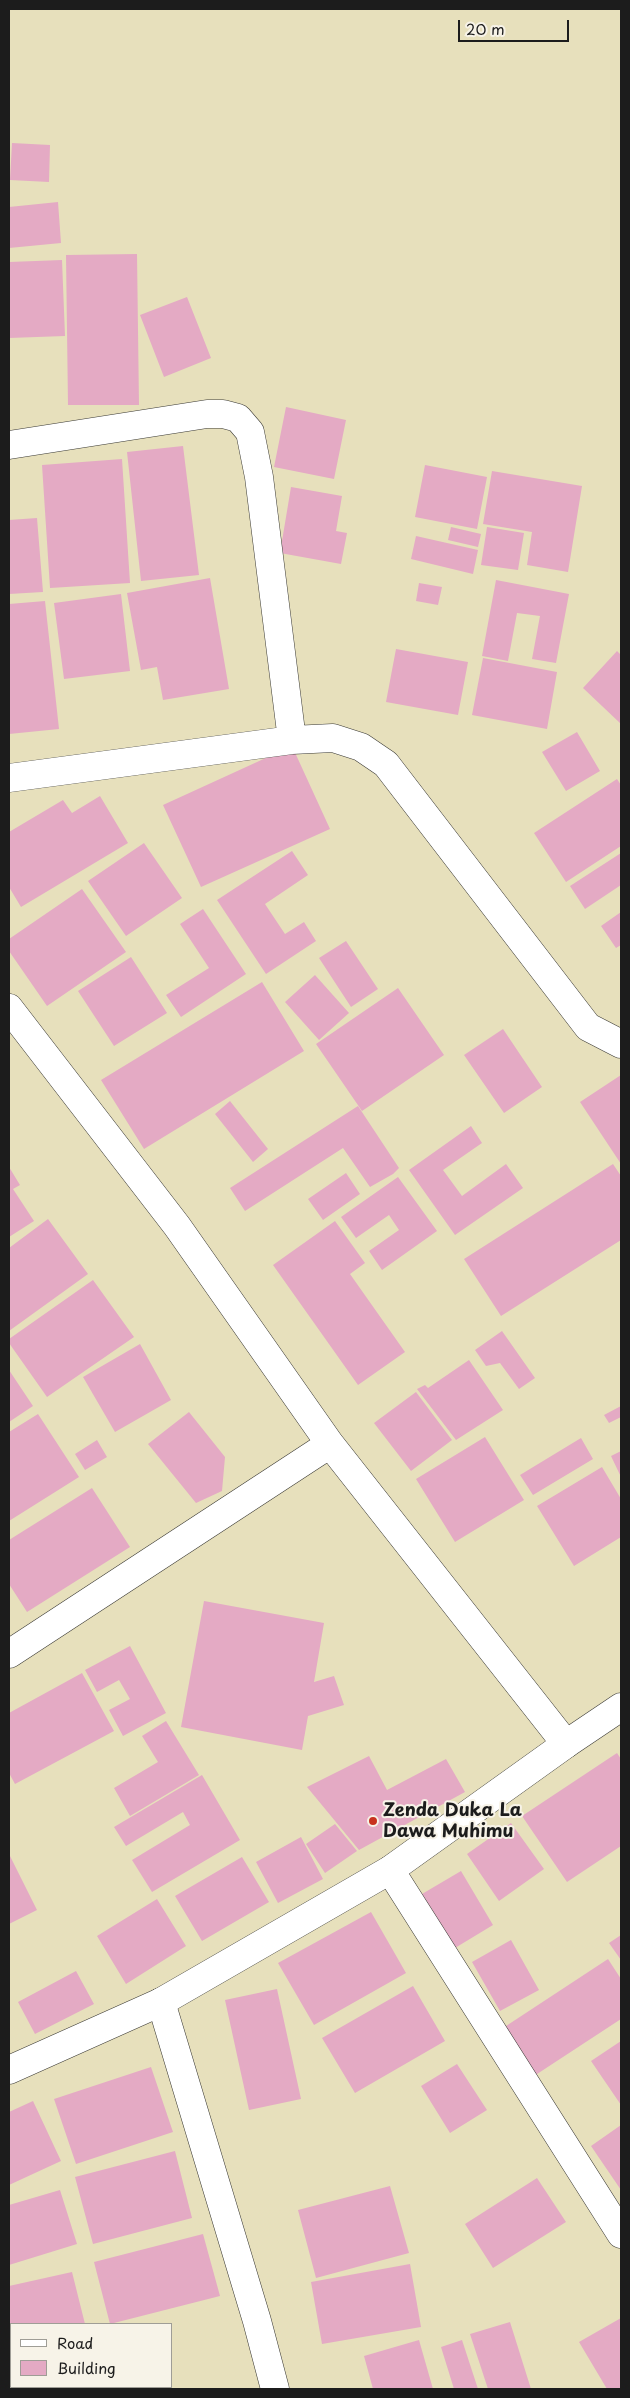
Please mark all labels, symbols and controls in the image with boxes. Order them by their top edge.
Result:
scale bar [460,10,571,42]
text: 20 m [466,17,505,40]
place label: Zenda Duka La Dawa Muhimu [383,1800,522,1842]
marker: Zenda Duka La Dawa Muhimu [367,1815,379,1827]
legend [10,2323,172,2388]
text: Road [57,2331,93,2354]
text: Building [57,2356,116,2379]

